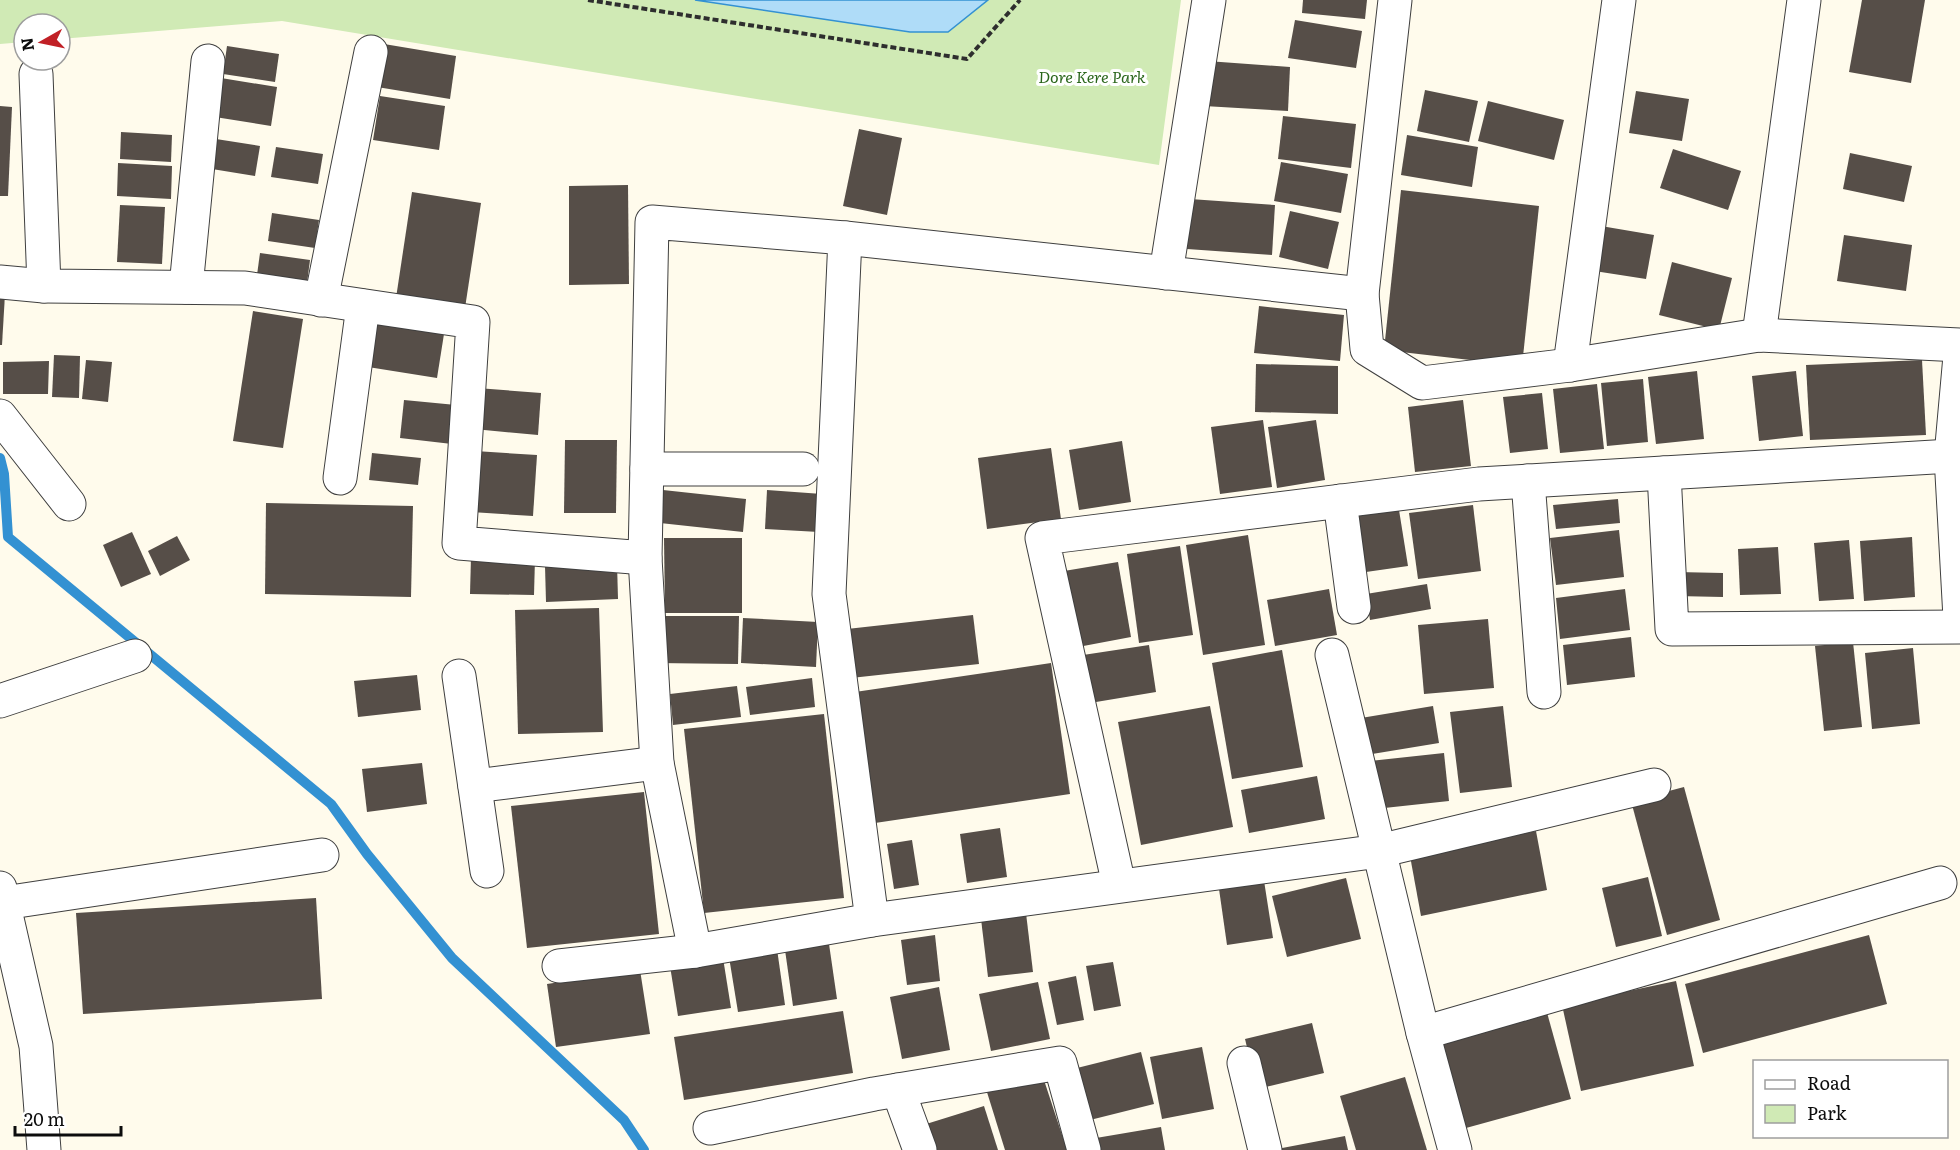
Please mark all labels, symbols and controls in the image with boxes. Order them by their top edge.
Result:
north arrow [12,12,72,72]
text: N [13,36,39,53]
park label: Dore Kere Park [1038,64,1146,88]
legend [1753,1060,1948,1138]
text: Road [1807,1069,1851,1096]
scale bar [15,1099,122,1137]
text: Park [1807,1099,1848,1126]
text: 20 m [24,1105,65,1132]

